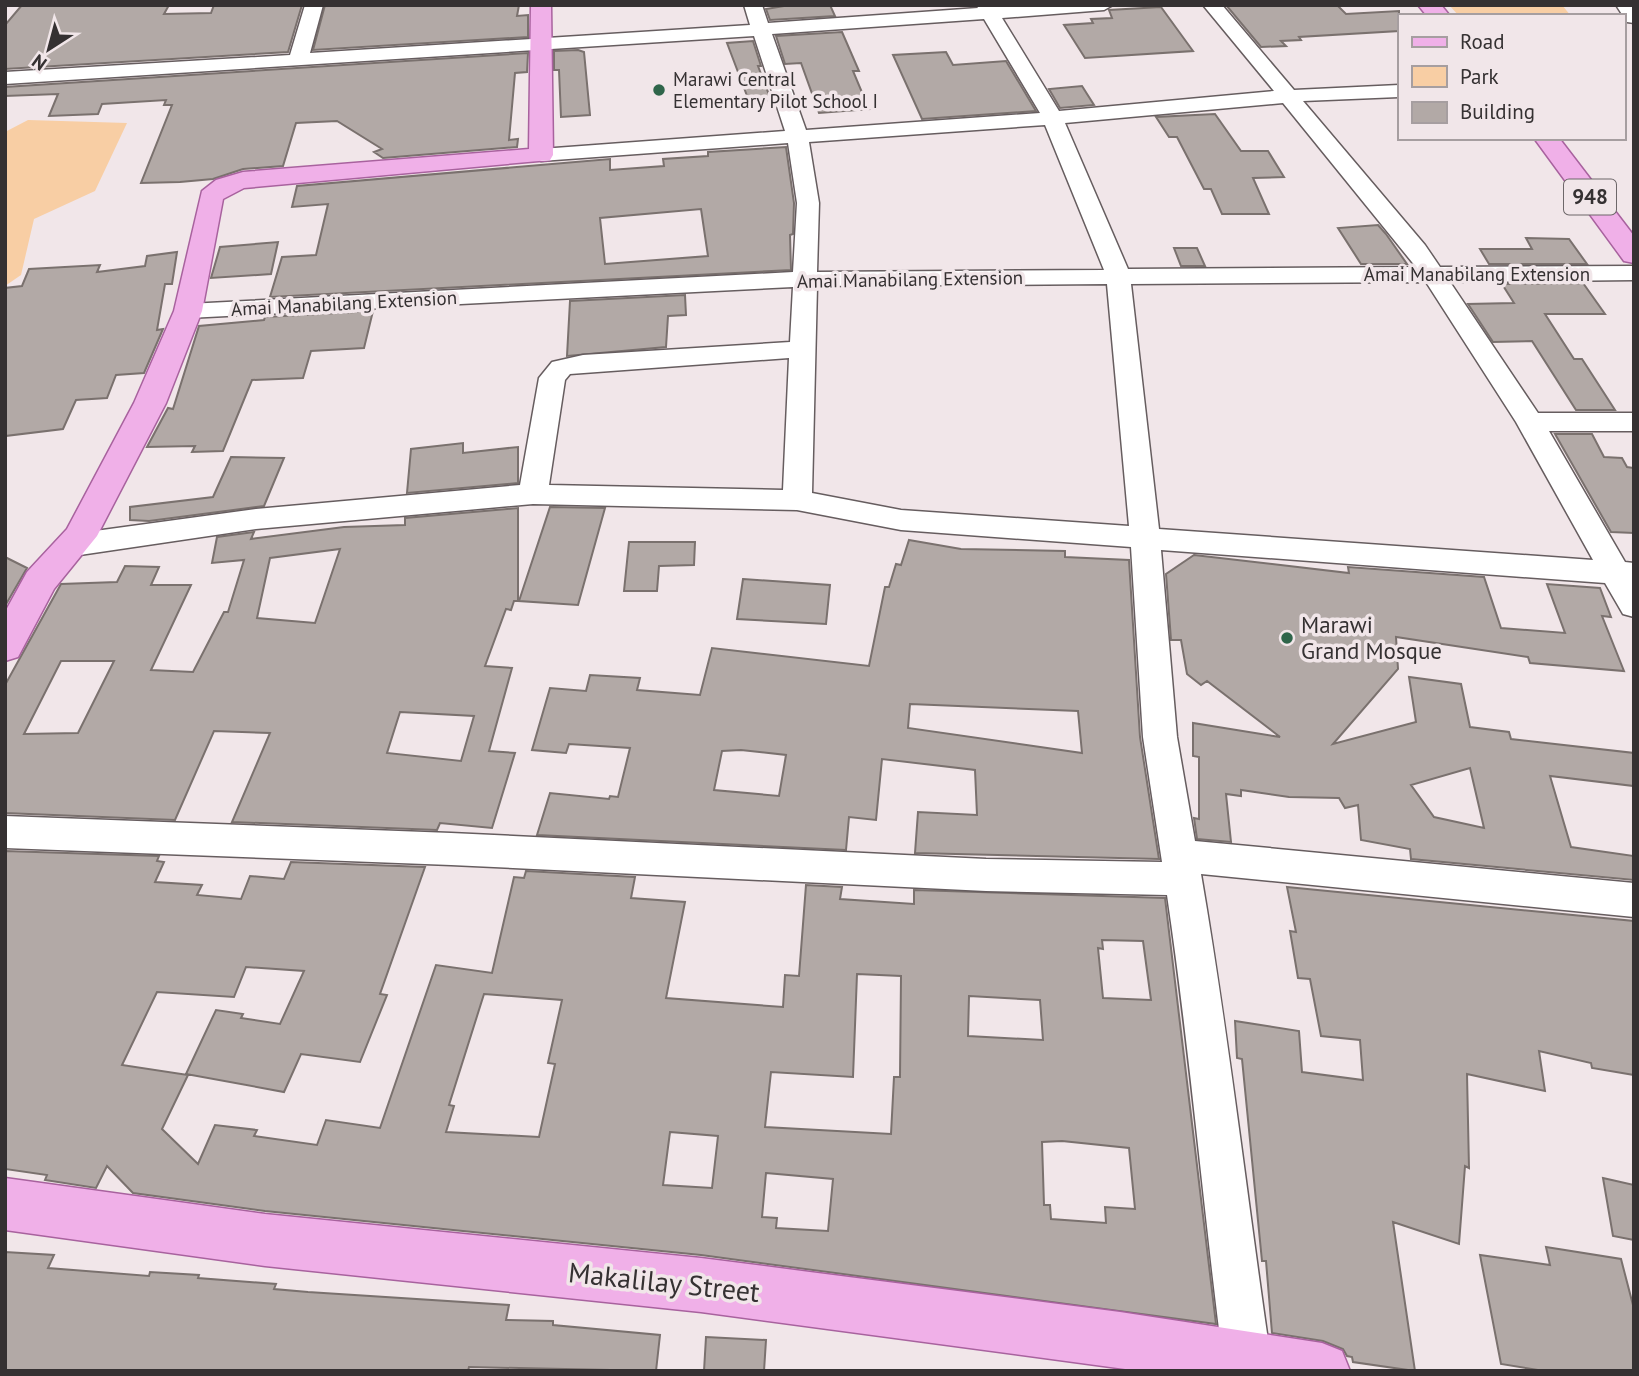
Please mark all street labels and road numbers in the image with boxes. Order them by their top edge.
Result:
road number: 948 [1564,180,1616,214]
street label: Amai Manabilang Extension [1364,262,1590,286]
street label: Amai Manabilang Extension [797,265,1023,293]
street label: Amai Manabilang Extension [230,285,458,321]
street label: Makalilay Street [567,1253,762,1310]

